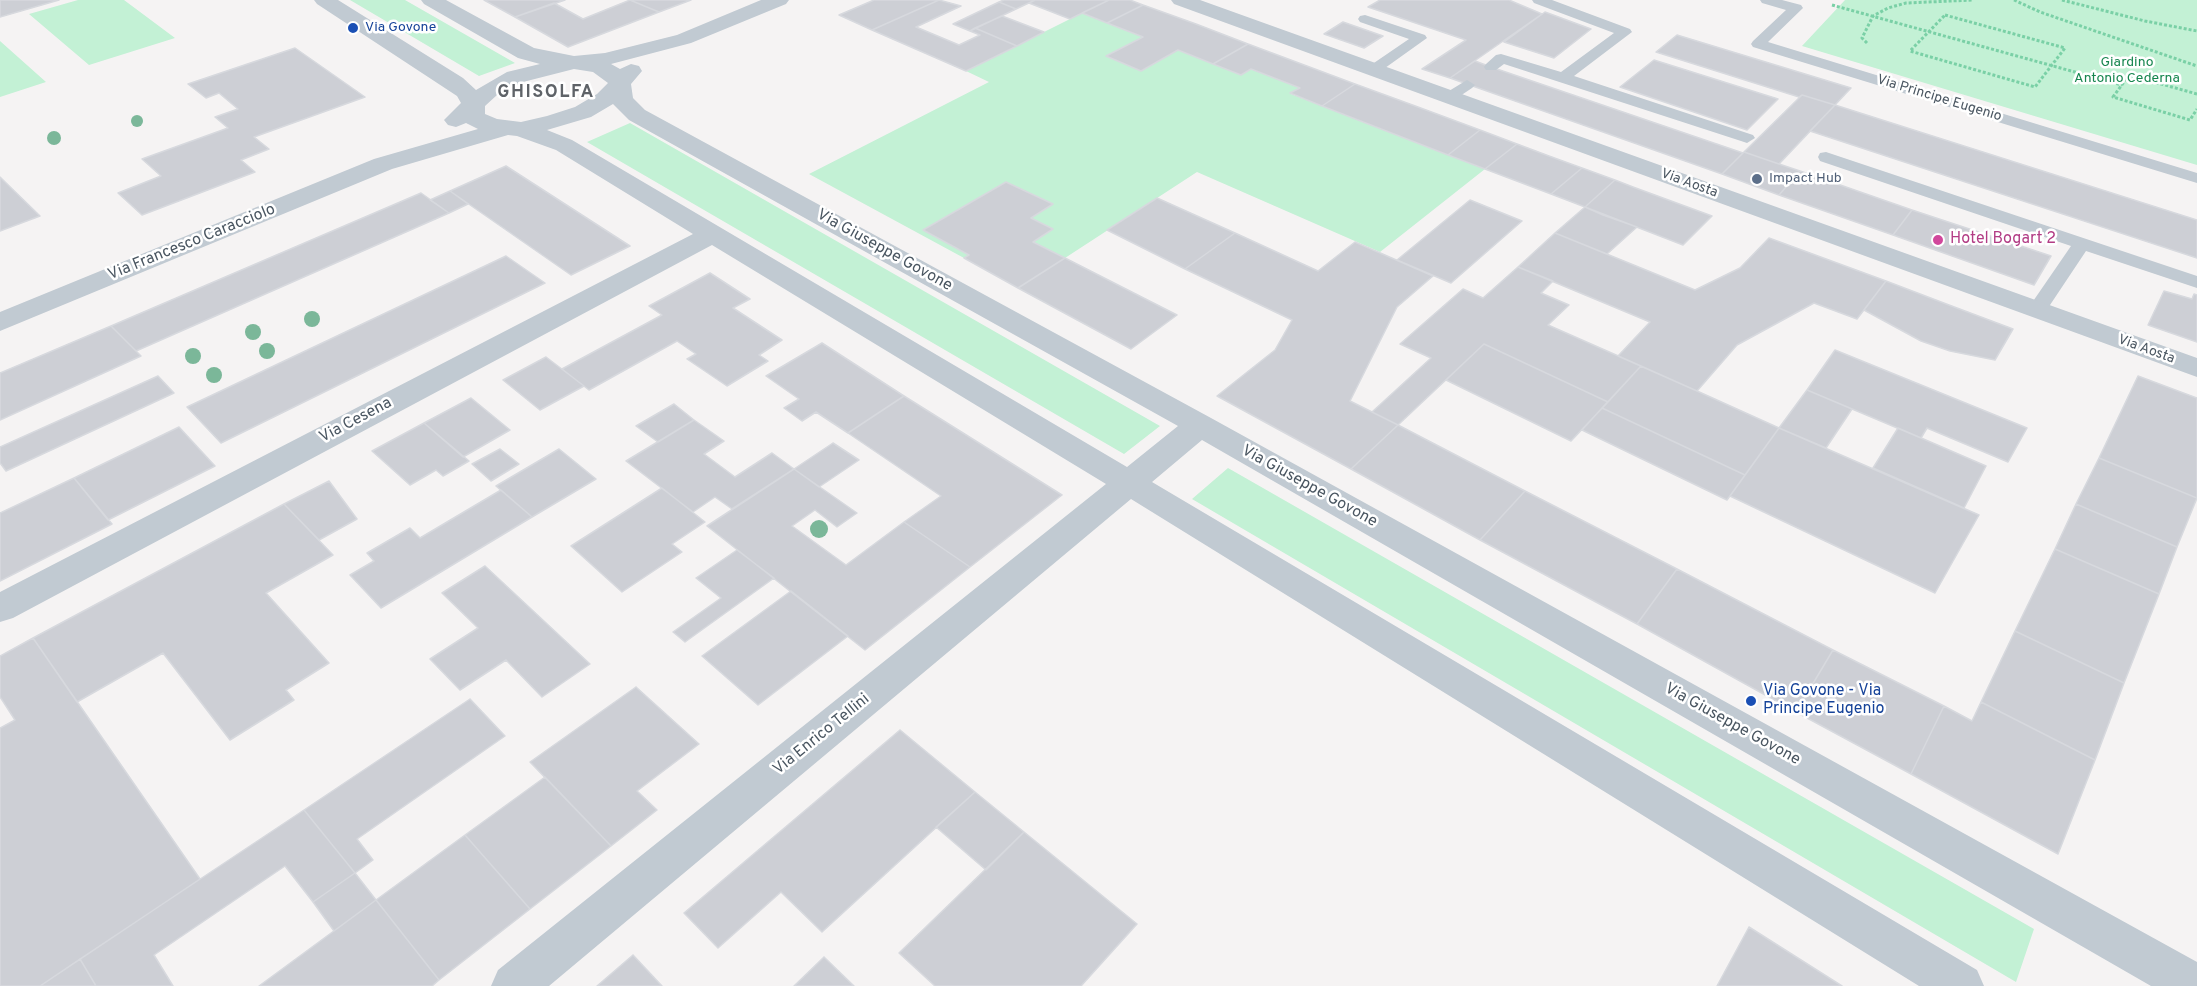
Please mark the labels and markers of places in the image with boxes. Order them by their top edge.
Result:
place label: Via Govone [365,20,436,36]
marker: Via Govone [346,21,360,35]
place label: Impact Hub [1769,171,1842,187]
marker: Impact Hub [1750,172,1764,186]
place label: Hotel Bogart 2 [1950,230,2056,250]
marker: Hotel Bogart 2 [1931,233,1945,247]
place label: Via Govone - Via Principe Eugenio [1763,682,1884,720]
marker: Via Govone - Via Principe Eugenio [1744,694,1758,708]

